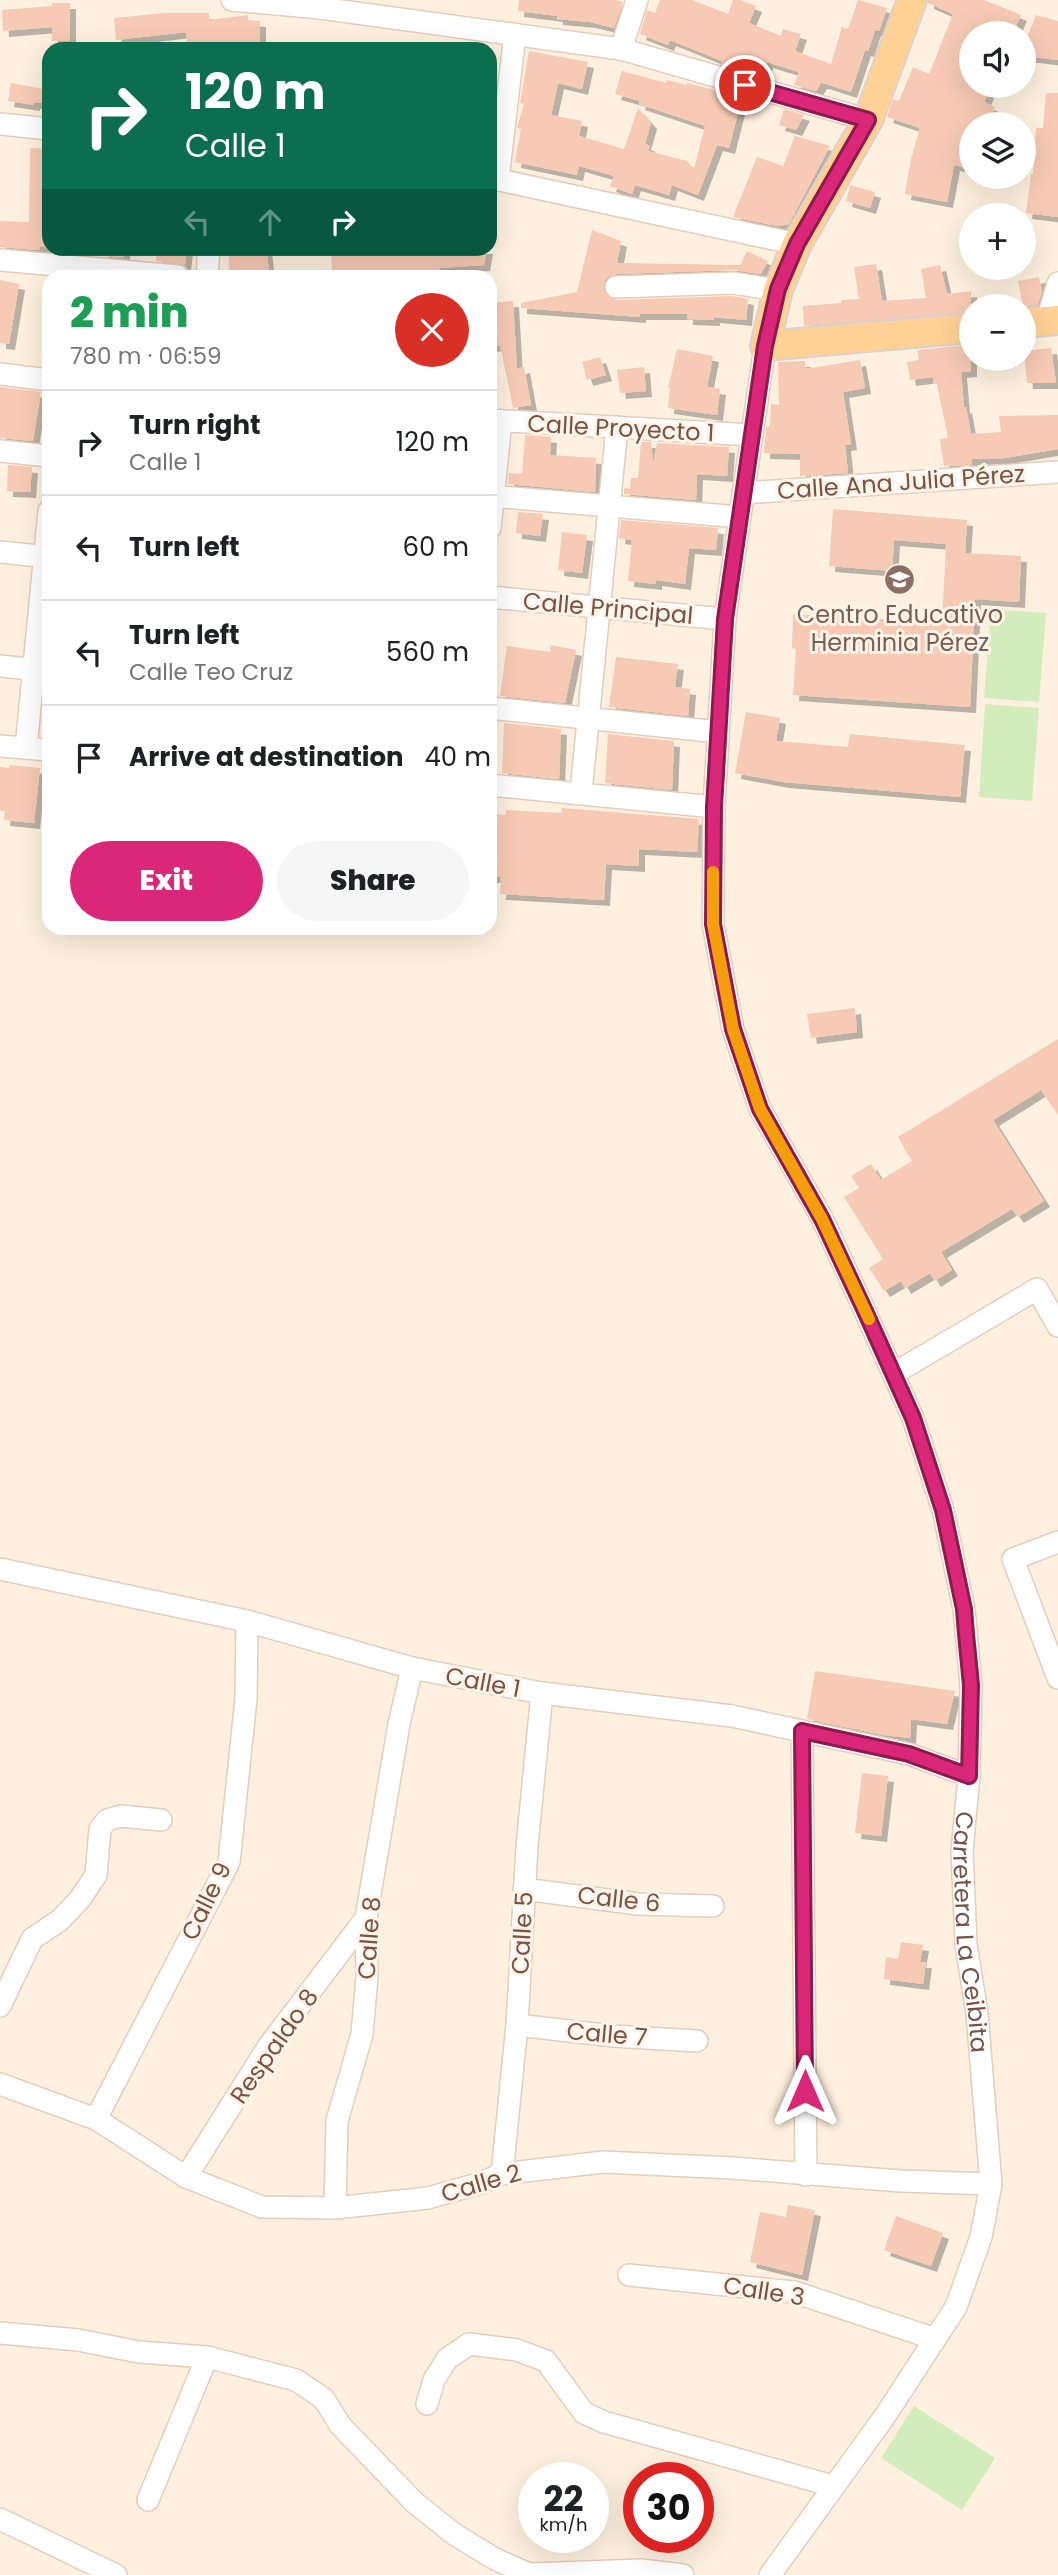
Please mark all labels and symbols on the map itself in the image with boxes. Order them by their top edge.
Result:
pin [715,55,775,115]
street label: Calle Proyecto 1 [527,407,715,449]
street label: Calle Ana Julia Pérez [776,457,1026,507]
school or university icon: Centro Educativo Herminia Pérez [883,563,917,597]
street label: Calle Principal [521,584,695,632]
place label: Centro Educativo Herminia Pérez [797,598,1003,659]
street label: Calle 1 [443,1659,523,1705]
street label: Carretera La Ceibita [945,1810,997,2054]
street label: Calle 9 [173,1856,239,1946]
street label: Calle 6 [576,1878,662,1920]
street label: Calle 5 [503,1891,541,1975]
street label: Calle 8 [350,1895,388,1981]
street label: Respaldo 8 [222,1982,326,2110]
street label: Calle 7 [565,2014,649,2054]
position arrow [768,2054,842,2128]
street label: Calle 2 [437,2156,525,2210]
street label: Calle 3 [721,2268,807,2314]
speed limit sign: 30 [623,2462,714,2553]

